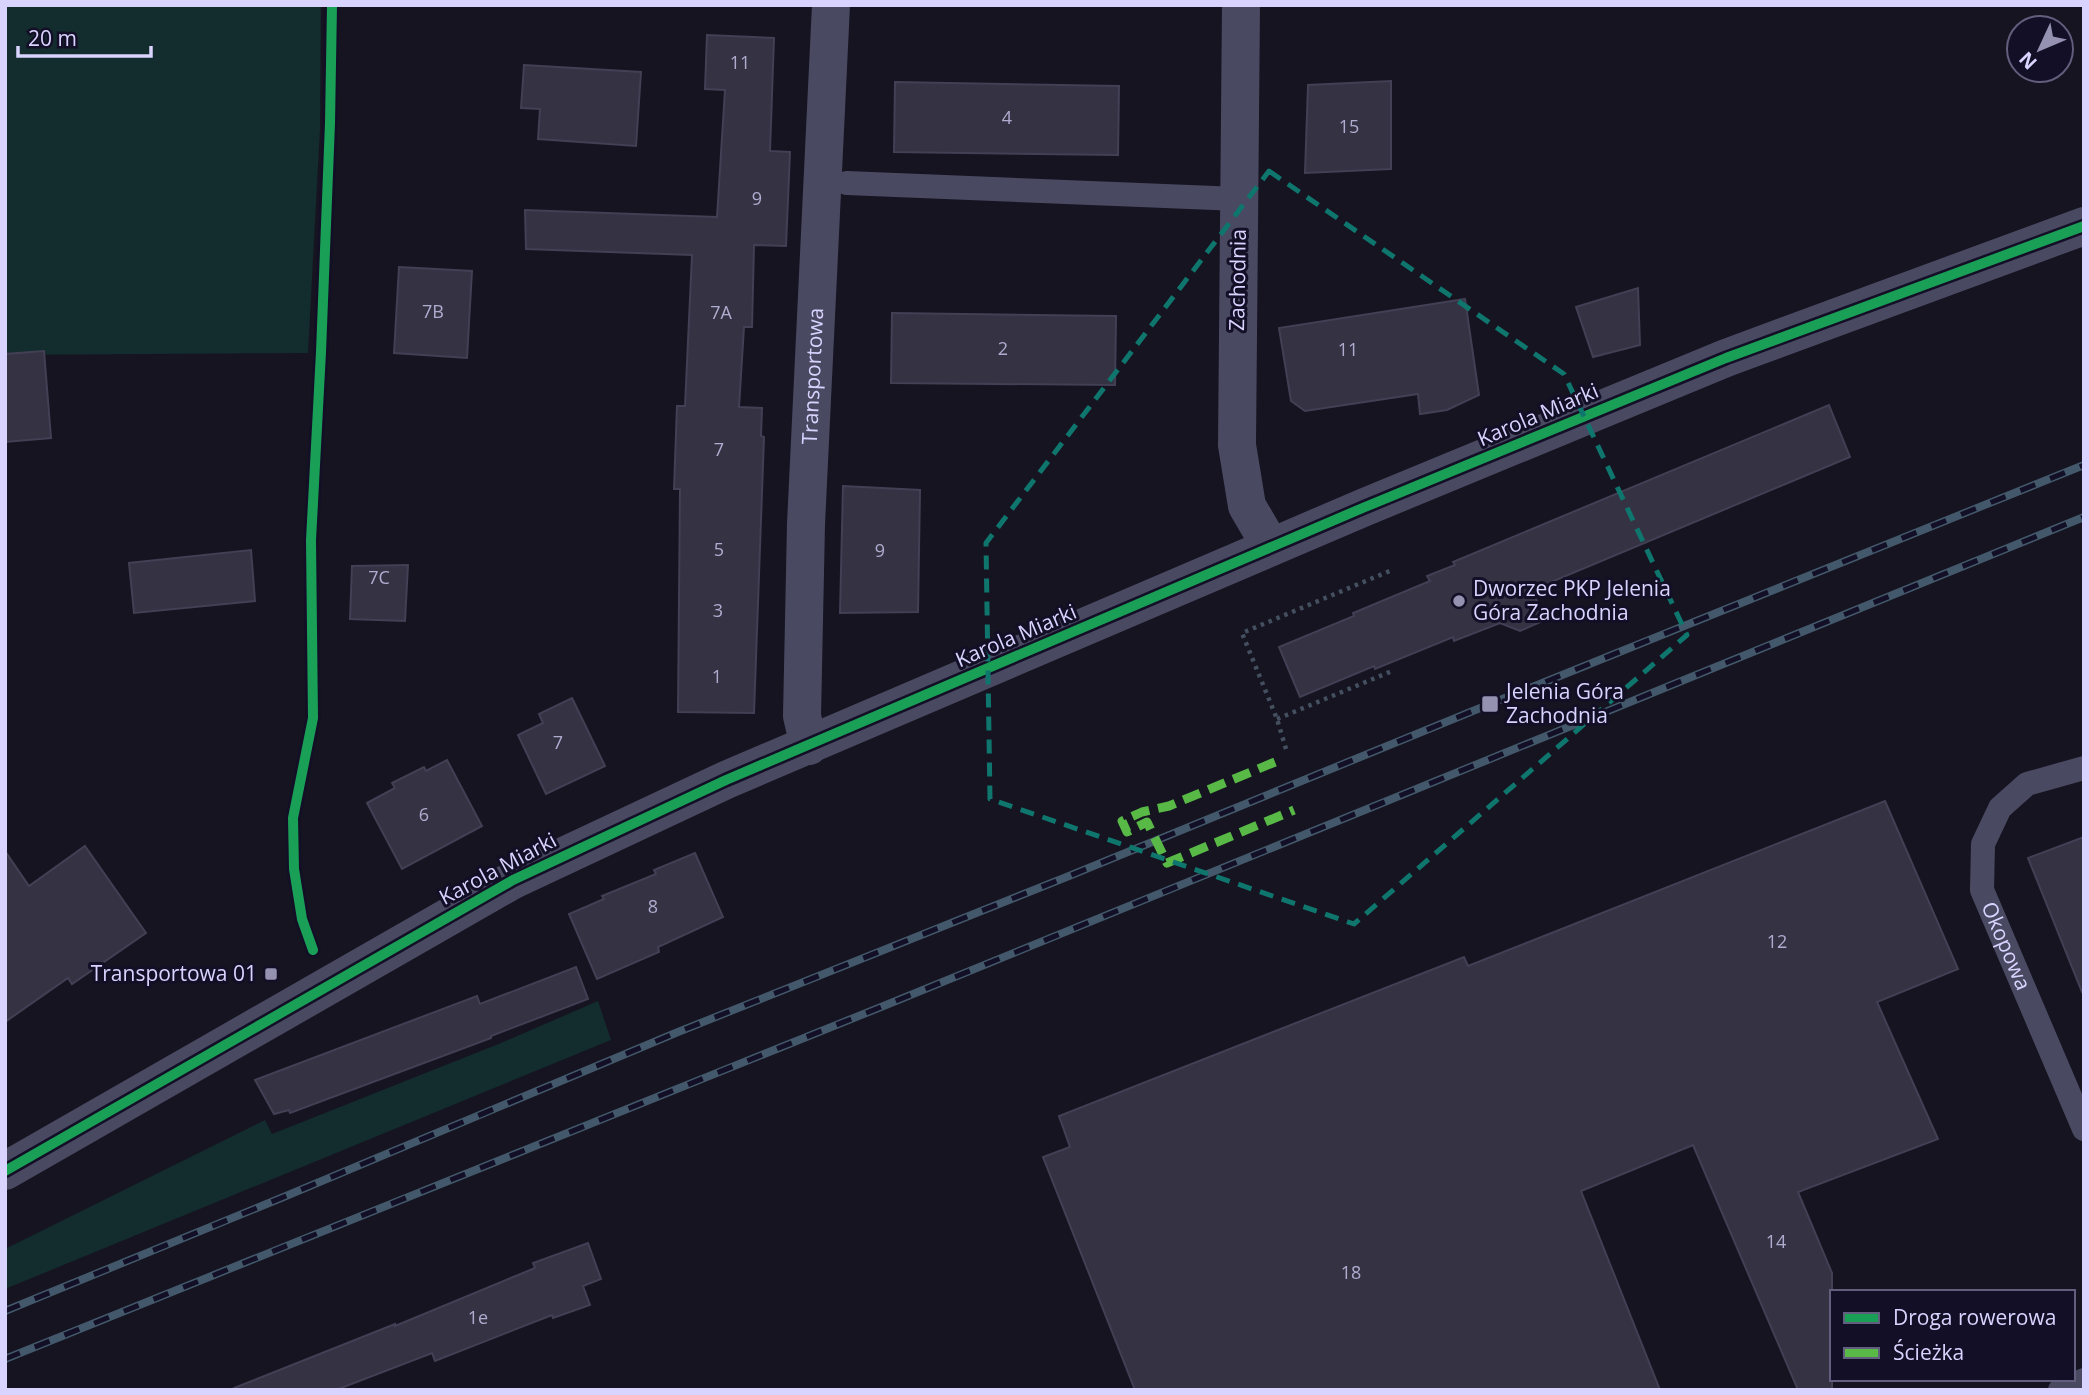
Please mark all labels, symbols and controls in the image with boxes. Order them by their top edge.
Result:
scale bar [18,14,150,58]
north arrow [2005,14,2075,84]
text: 20 m [28,24,77,52]
text: N [2013,46,2042,75]
house number: 11 [730,50,750,74]
house number: 4 [1002,105,1012,129]
house number: 15 [1339,114,1359,138]
house number: 9 [752,186,762,210]
street label: Zachodnia [1222,229,1252,331]
house number: 7B [422,299,444,323]
house number: 7A [710,300,732,324]
street label: Transportowa [795,307,829,445]
house number: 2 [998,336,1008,360]
house number: 11 [1338,337,1358,361]
street label: Karola Miarki [1473,376,1602,452]
house number: 7 [714,437,724,461]
house number: 5 [714,537,724,561]
house number: 9 [875,538,885,562]
house number: 7C [368,565,390,589]
place label: Dworzec PKP Jelenia Góra Zachodnia [1473,574,1671,626]
marker: Dworzec PKP Jelenia Góra Zachodnia [1451,593,1467,609]
street label: Karola Miarki [951,597,1080,673]
house number: 3 [713,598,723,622]
house number: 1 [712,664,722,688]
place label: Jelenia Góra Zachodnia [1504,677,1624,729]
marker: Jelenia Góra Zachodnia [1480,694,1500,714]
house number: 7 [553,730,563,754]
house number: 6 [419,802,429,826]
street label: Karola Miarki [434,825,561,911]
house number: 8 [648,894,658,918]
street label: Okopowa [1976,897,2038,994]
house number: 12 [1767,929,1787,953]
place label: Transportowa 01 [91,959,257,987]
marker: Transportowa 01 [263,966,279,982]
house number: 14 [1766,1229,1786,1253]
house number: 18 [1341,1260,1361,1284]
legend [1830,1290,2075,1381]
text: Droga rowerowa [1893,1303,2056,1331]
house number: 1e [468,1305,488,1329]
text: Ścieżka [1893,1338,1964,1366]

